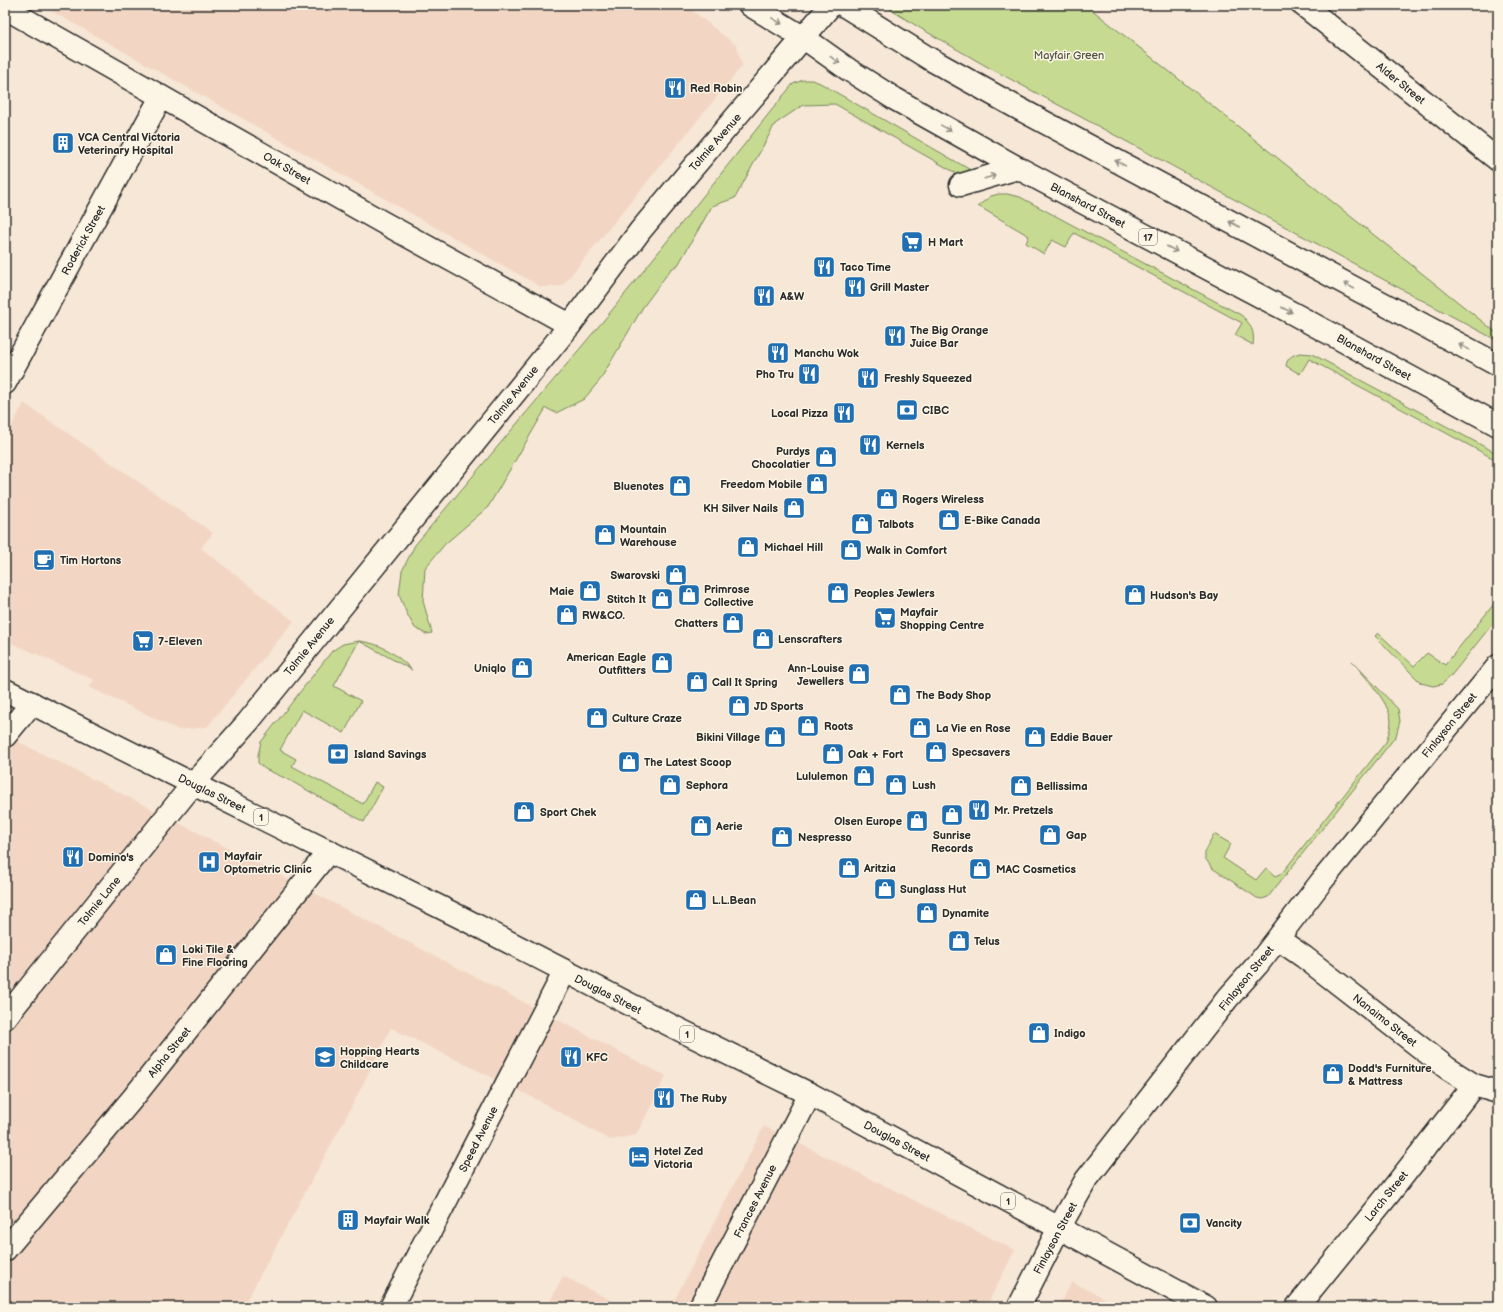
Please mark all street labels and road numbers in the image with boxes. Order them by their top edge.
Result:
street label: Alder Street [1374,60,1428,107]
street label: Tolmie Avenue [687,110,744,174]
street label: Oak Street [261,150,313,188]
street label: Blanshard Street [1048,180,1128,231]
street label: Roderick Street [59,203,108,277]
road number: 17 [1139,229,1157,245]
street label: Blanshard Street [1334,332,1414,384]
street label: Tolmie Avenue [486,363,541,427]
street label: Tolmie Avenue [282,614,337,678]
street label: Finlayson Street [1419,690,1480,760]
street label: Douglas Street [176,772,248,816]
road number: 1 [254,809,268,825]
street label: Tolmie Lane [75,873,124,929]
street label: Finlayson Street [1216,943,1277,1013]
street label: Douglas Street [572,972,644,1017]
street label: Nanaimo Street [1350,991,1420,1050]
street label: Alpha Street [145,1024,194,1080]
road number: 1 [680,1026,694,1042]
street label: Speed Avenue [456,1104,501,1174]
street label: Douglas Street [861,1118,933,1165]
street label: Frances Avenue [731,1162,780,1240]
street label: Larch Street [1362,1168,1411,1224]
road number: 1 [1001,1193,1015,1209]
street label: Finlayson Street [1031,1199,1080,1276]

